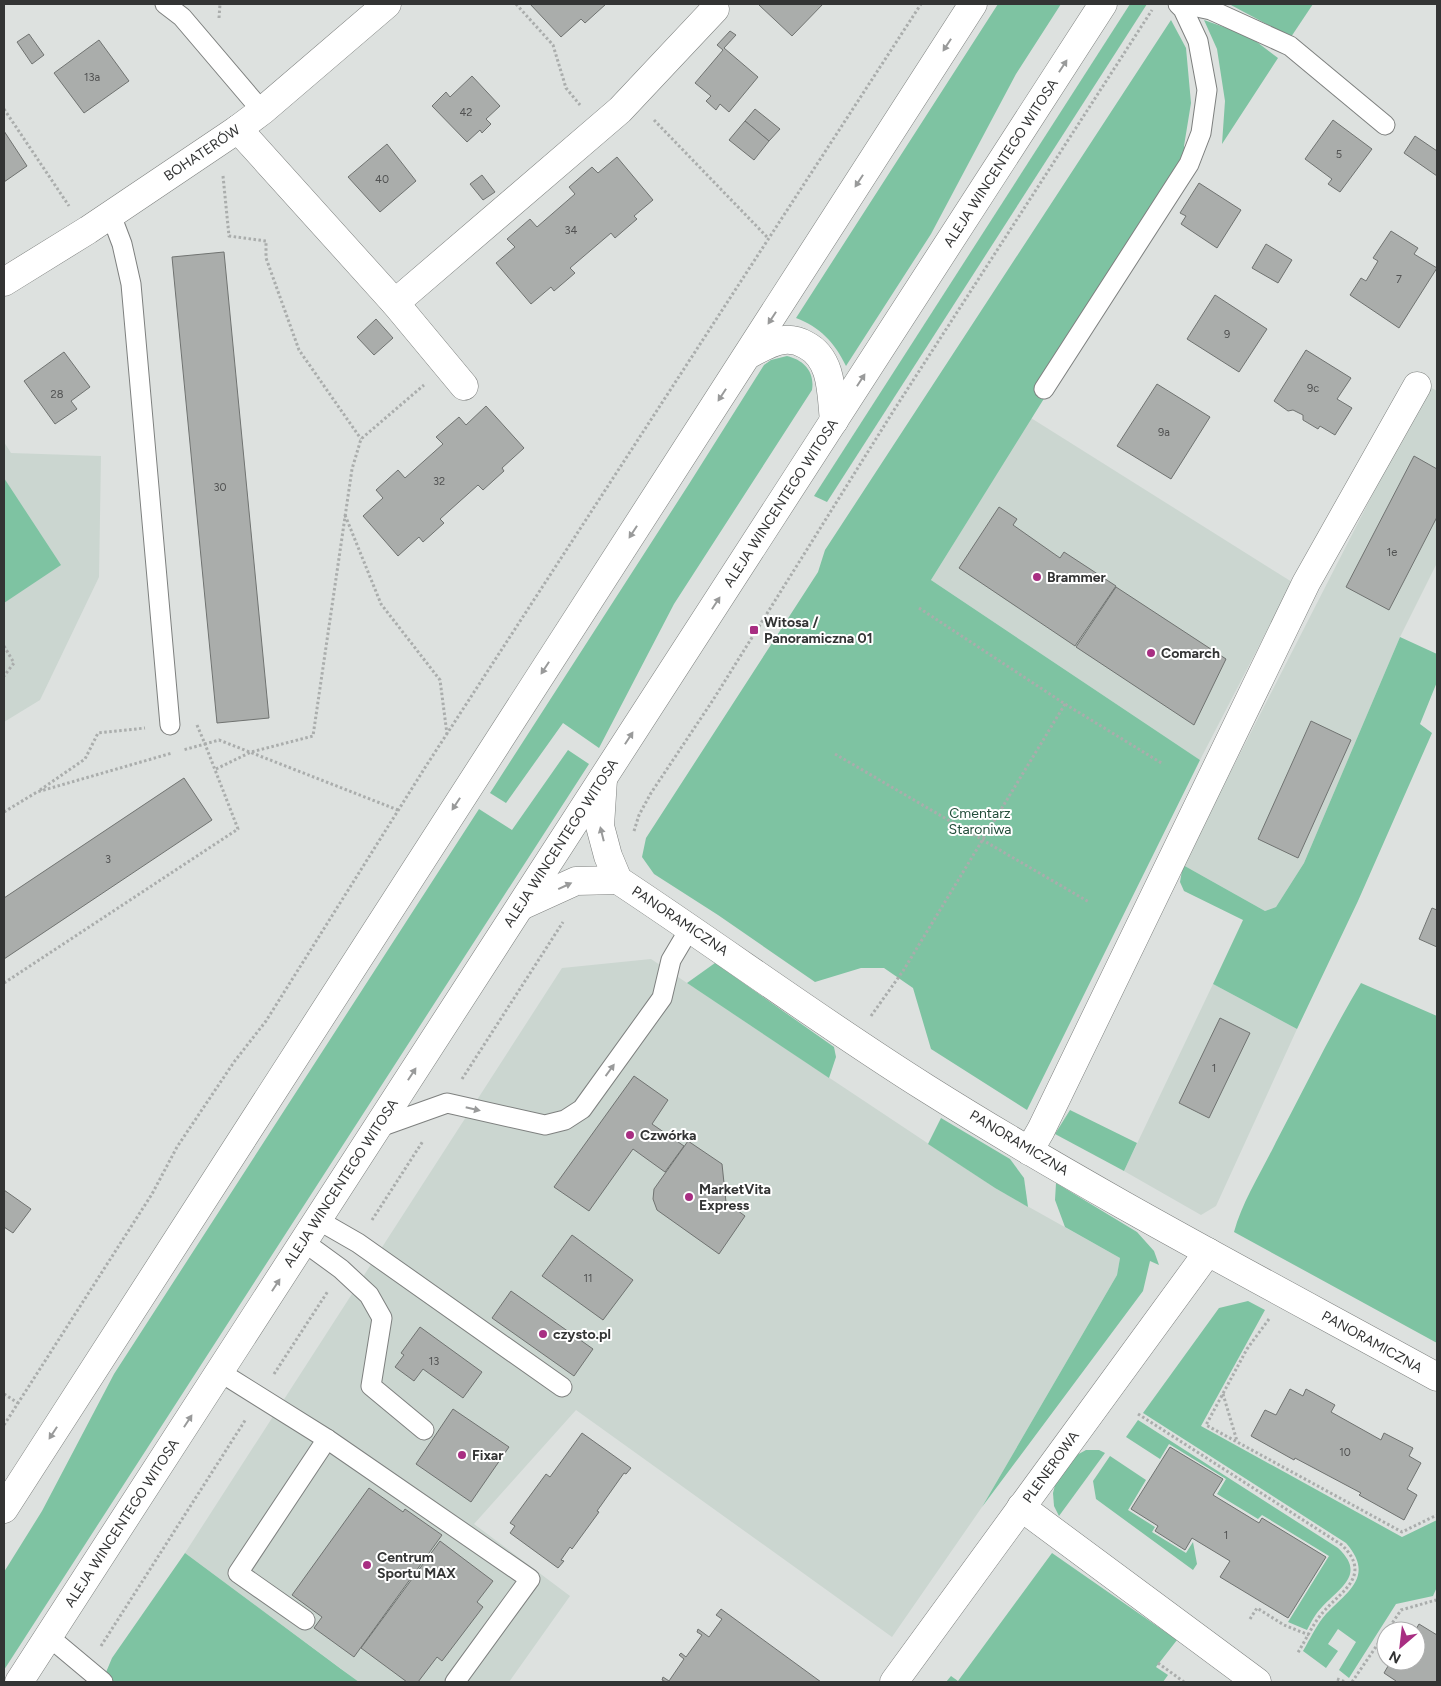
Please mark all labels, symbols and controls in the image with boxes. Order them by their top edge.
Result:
one-way arrow [942,38,952,51]
one-way arrow [1059,59,1068,73]
house number: 13a [84,71,100,84]
street label: ALEJA WINCENTEGO WITOSA [940,75,1062,250]
house number: 42 [460,106,472,119]
street label: BOHATERÓW [161,121,244,185]
house number: 5 [1336,148,1342,161]
house number: 40 [375,173,389,186]
one-way arrow [854,175,864,188]
house number: 34 [565,224,578,237]
house number: 7 [1396,273,1402,286]
one-way arrow [767,312,776,325]
house number: 9 [1224,328,1230,341]
one-way arrow [856,373,866,386]
house number: 9c [1307,382,1319,395]
house number: 28 [51,388,64,401]
one-way arrow [717,389,727,402]
street label: ALEJA WINCENTEGO WITOSA [720,415,842,590]
house number: 9a [1158,426,1170,439]
house number: 32 [433,475,445,488]
house number: 30 [213,481,227,494]
one-way arrow [629,525,638,538]
house number: 1e [1387,546,1397,559]
place label: Brammer [1047,569,1107,586]
marker: Brammer [1031,571,1043,583]
one-way arrow [711,597,720,610]
place label: Witosa / Panoramiczna 01 [764,614,873,647]
marker: Witosa / Panoramiczna 01 [748,624,760,636]
place label: Comarch [1161,645,1220,662]
marker: Comarch [1145,647,1157,659]
one-way arrow [540,661,550,675]
one-way arrow [625,731,634,744]
street label: ALEJA WINCENTEGO WITOSA [500,755,622,930]
one-way arrow [452,798,461,811]
park label: Cmentarz Staroniwa [949,805,1011,838]
one-way arrow [598,826,606,841]
house number: 3 [105,853,111,866]
one-way arrow [558,882,572,890]
street label: PANORAMICZNA [629,882,732,960]
house number: 1 [1212,1062,1216,1075]
one-way arrow [605,1063,615,1077]
one-way arrow [407,1068,416,1081]
street label: ALEJA WINCENTEGO WITOSA [280,1095,402,1270]
one-way arrow [466,1105,481,1113]
street label: PANORAMICZNA [966,1107,1072,1180]
place label: Czwórka [640,1127,696,1144]
marker: Czwórka [624,1129,636,1141]
place label: MarketVita Express [699,1181,771,1214]
marker: MarketVita Express [683,1191,695,1203]
house number: 11 [583,1272,593,1285]
one-way arrow [272,1278,281,1291]
street label: PANORAMICZNA [1319,1307,1426,1377]
place label: czysto.pl [553,1326,611,1343]
marker: czysto.pl [537,1328,549,1340]
house number: 13 [429,1355,439,1368]
one-way arrow [183,1414,193,1428]
one-way arrow [49,1426,58,1440]
street label: PLENEROWA [1019,1427,1083,1506]
street label: ALEJA WINCENTEGO WITOSA [61,1435,183,1610]
house number: 10 [1339,1446,1351,1459]
place label: Fixar [472,1447,504,1464]
marker: Fixar [456,1449,468,1461]
house number: 1 [1224,1529,1228,1542]
place label: Centrum Sportu MAX [377,1549,456,1582]
marker: Centrum Sportu MAX [361,1559,373,1571]
north arrow [1376,1621,1426,1671]
text: N [1386,1647,1404,1667]

